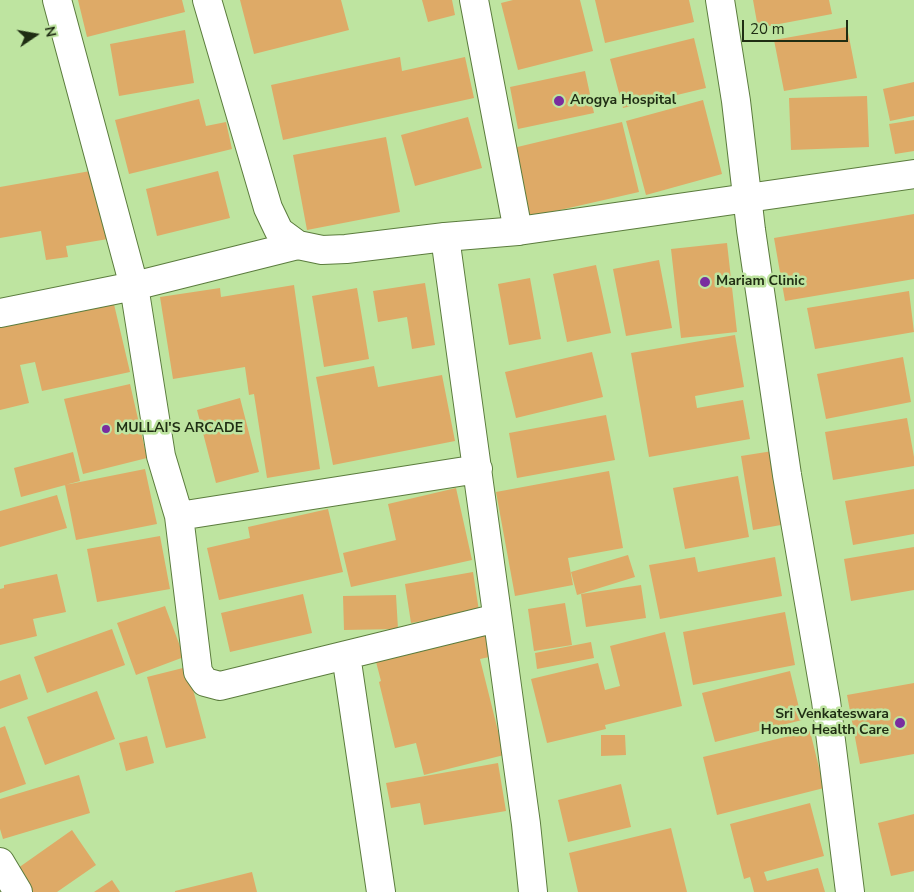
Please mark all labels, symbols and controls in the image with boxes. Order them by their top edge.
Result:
north arrow [10,10,60,60]
scale bar [744,10,850,42]
text: 20 m [750,19,785,39]
text: N [40,25,61,39]
place label: Arogya Hospital [570,93,676,109]
marker: Arogya Hospital [552,94,566,108]
place label: Mariam Clinic [716,274,804,290]
marker: Mariam Clinic [698,275,712,289]
place label: MULLAI'S ARCADE [116,421,243,437]
marker: MULLAI'S ARCADE [100,423,112,435]
place label: Sri Venkateswara Homeo Health Care [761,707,889,740]
marker: Sri Venkateswara Homeo Health Care [893,716,907,730]

